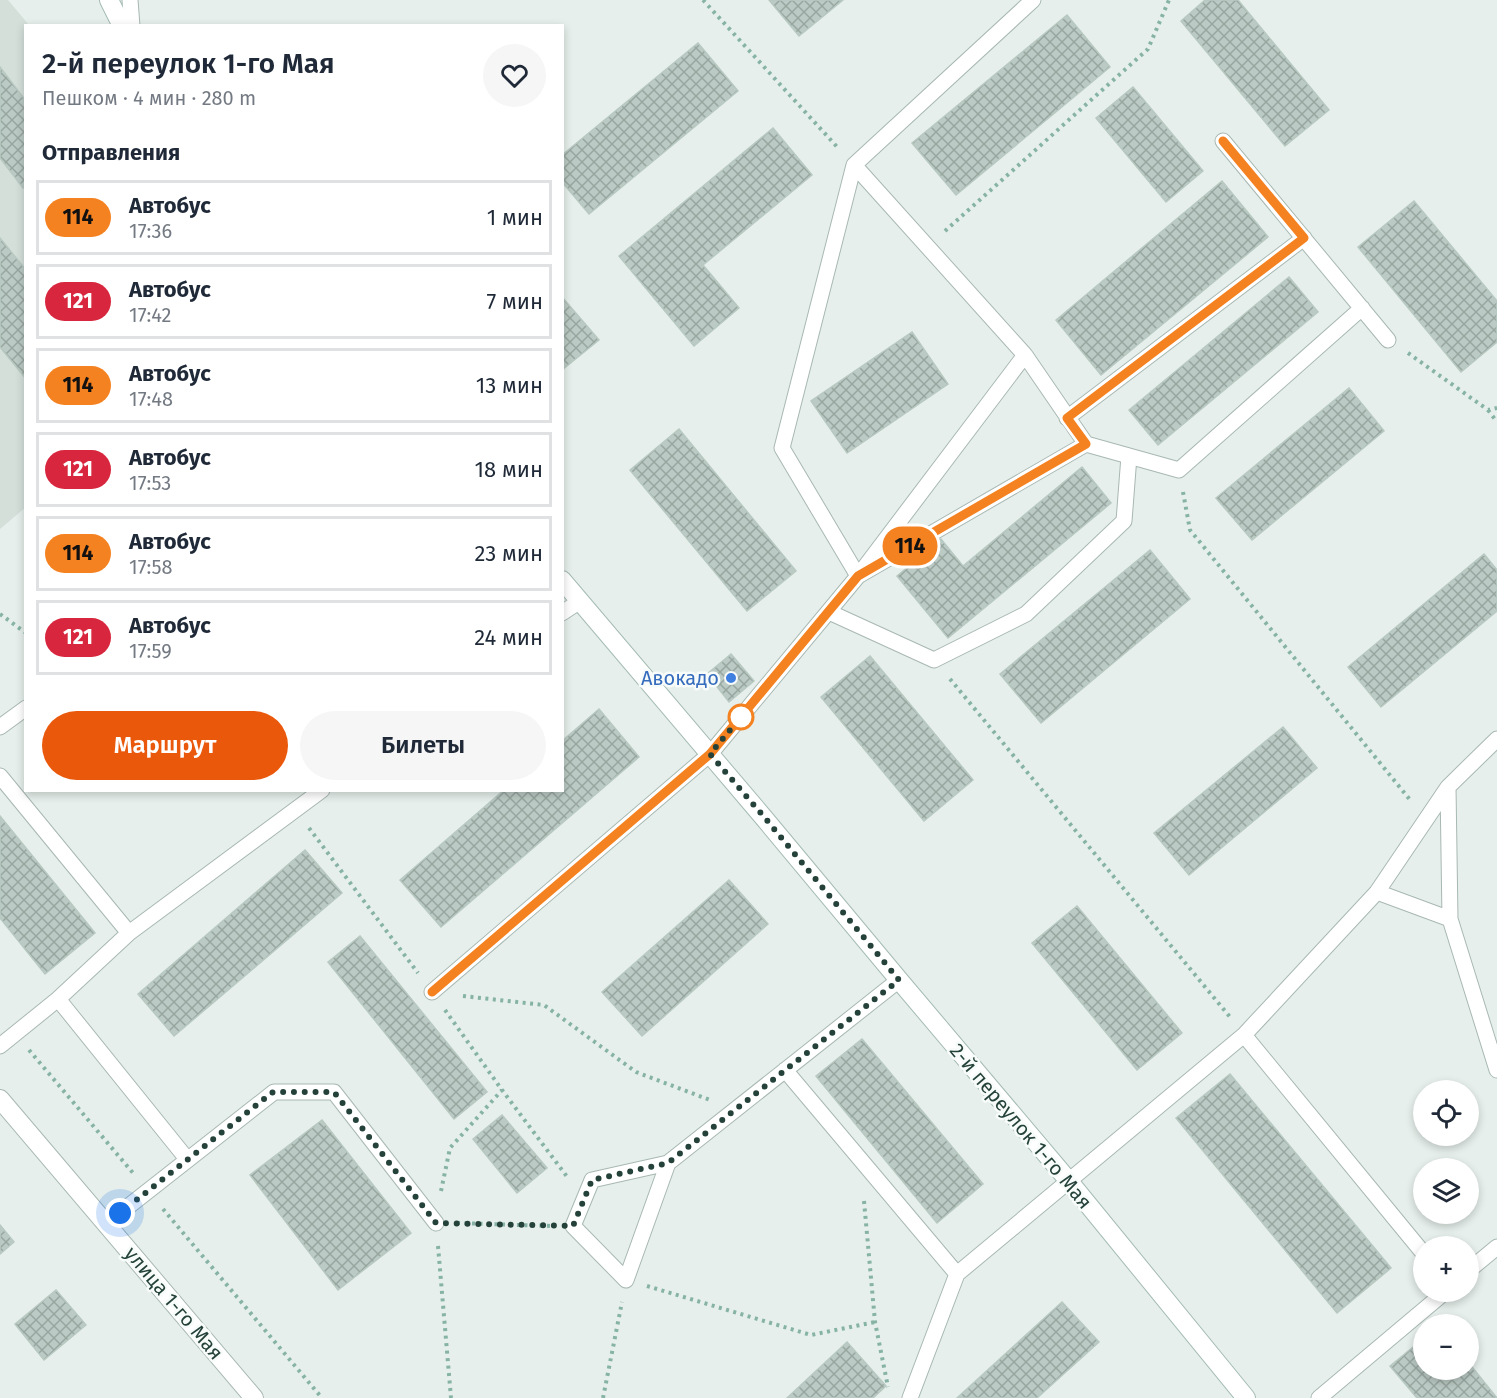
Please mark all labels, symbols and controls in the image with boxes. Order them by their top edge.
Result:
button: heart [483,44,546,107]
text: 2-й переулок 1-го Мая [42,47,335,80]
text: Пешком · 4 мин · 280 m [42,86,256,110]
text: Отправления [42,139,180,166]
text: Автобус [129,192,211,219]
text: 114 [63,204,93,230]
text: 1 мин [487,204,543,231]
text: 17:36 [129,219,172,243]
text: Автобус [129,276,211,303]
text: 121 [63,288,93,314]
text: 7 мин [486,288,543,315]
text: 17:42 [129,303,171,327]
text: Автобус [129,360,211,387]
text: 114 [63,372,93,398]
text: 13 мин [476,372,543,399]
text: 17:48 [129,387,173,411]
text: Автобус [129,444,211,471]
text: 121 [63,456,93,482]
text: 18 мин [475,456,543,483]
text: 17:53 [129,471,171,495]
line badge: 114 [876,526,944,566]
text: Автобус [129,528,211,555]
text: 114 [895,533,925,559]
text: 114 [63,540,93,566]
text: 23 мин [474,540,543,567]
text: 17:58 [129,555,172,579]
text: Автобус [129,612,211,639]
text: 121 [63,624,93,650]
text: 24 мин [474,624,543,651]
text: 17:59 [129,639,172,663]
place label: Авокадо [641,666,719,690]
marker: Авокадо [724,671,738,685]
unlabelled marker [728,704,754,730]
button: Маршрут [42,711,288,780]
button: Билеты [300,711,546,780]
street label: 2-й переулок 1-го Мая [945,1038,1097,1214]
map controls [1413,1080,1479,1380]
button: locate [1413,1080,1479,1146]
button: layers [1413,1158,1479,1224]
your location [105,1198,135,1228]
button: + [1413,1236,1479,1302]
street label: улица 1-го Мая [120,1242,228,1364]
button: − [1413,1314,1479,1380]

